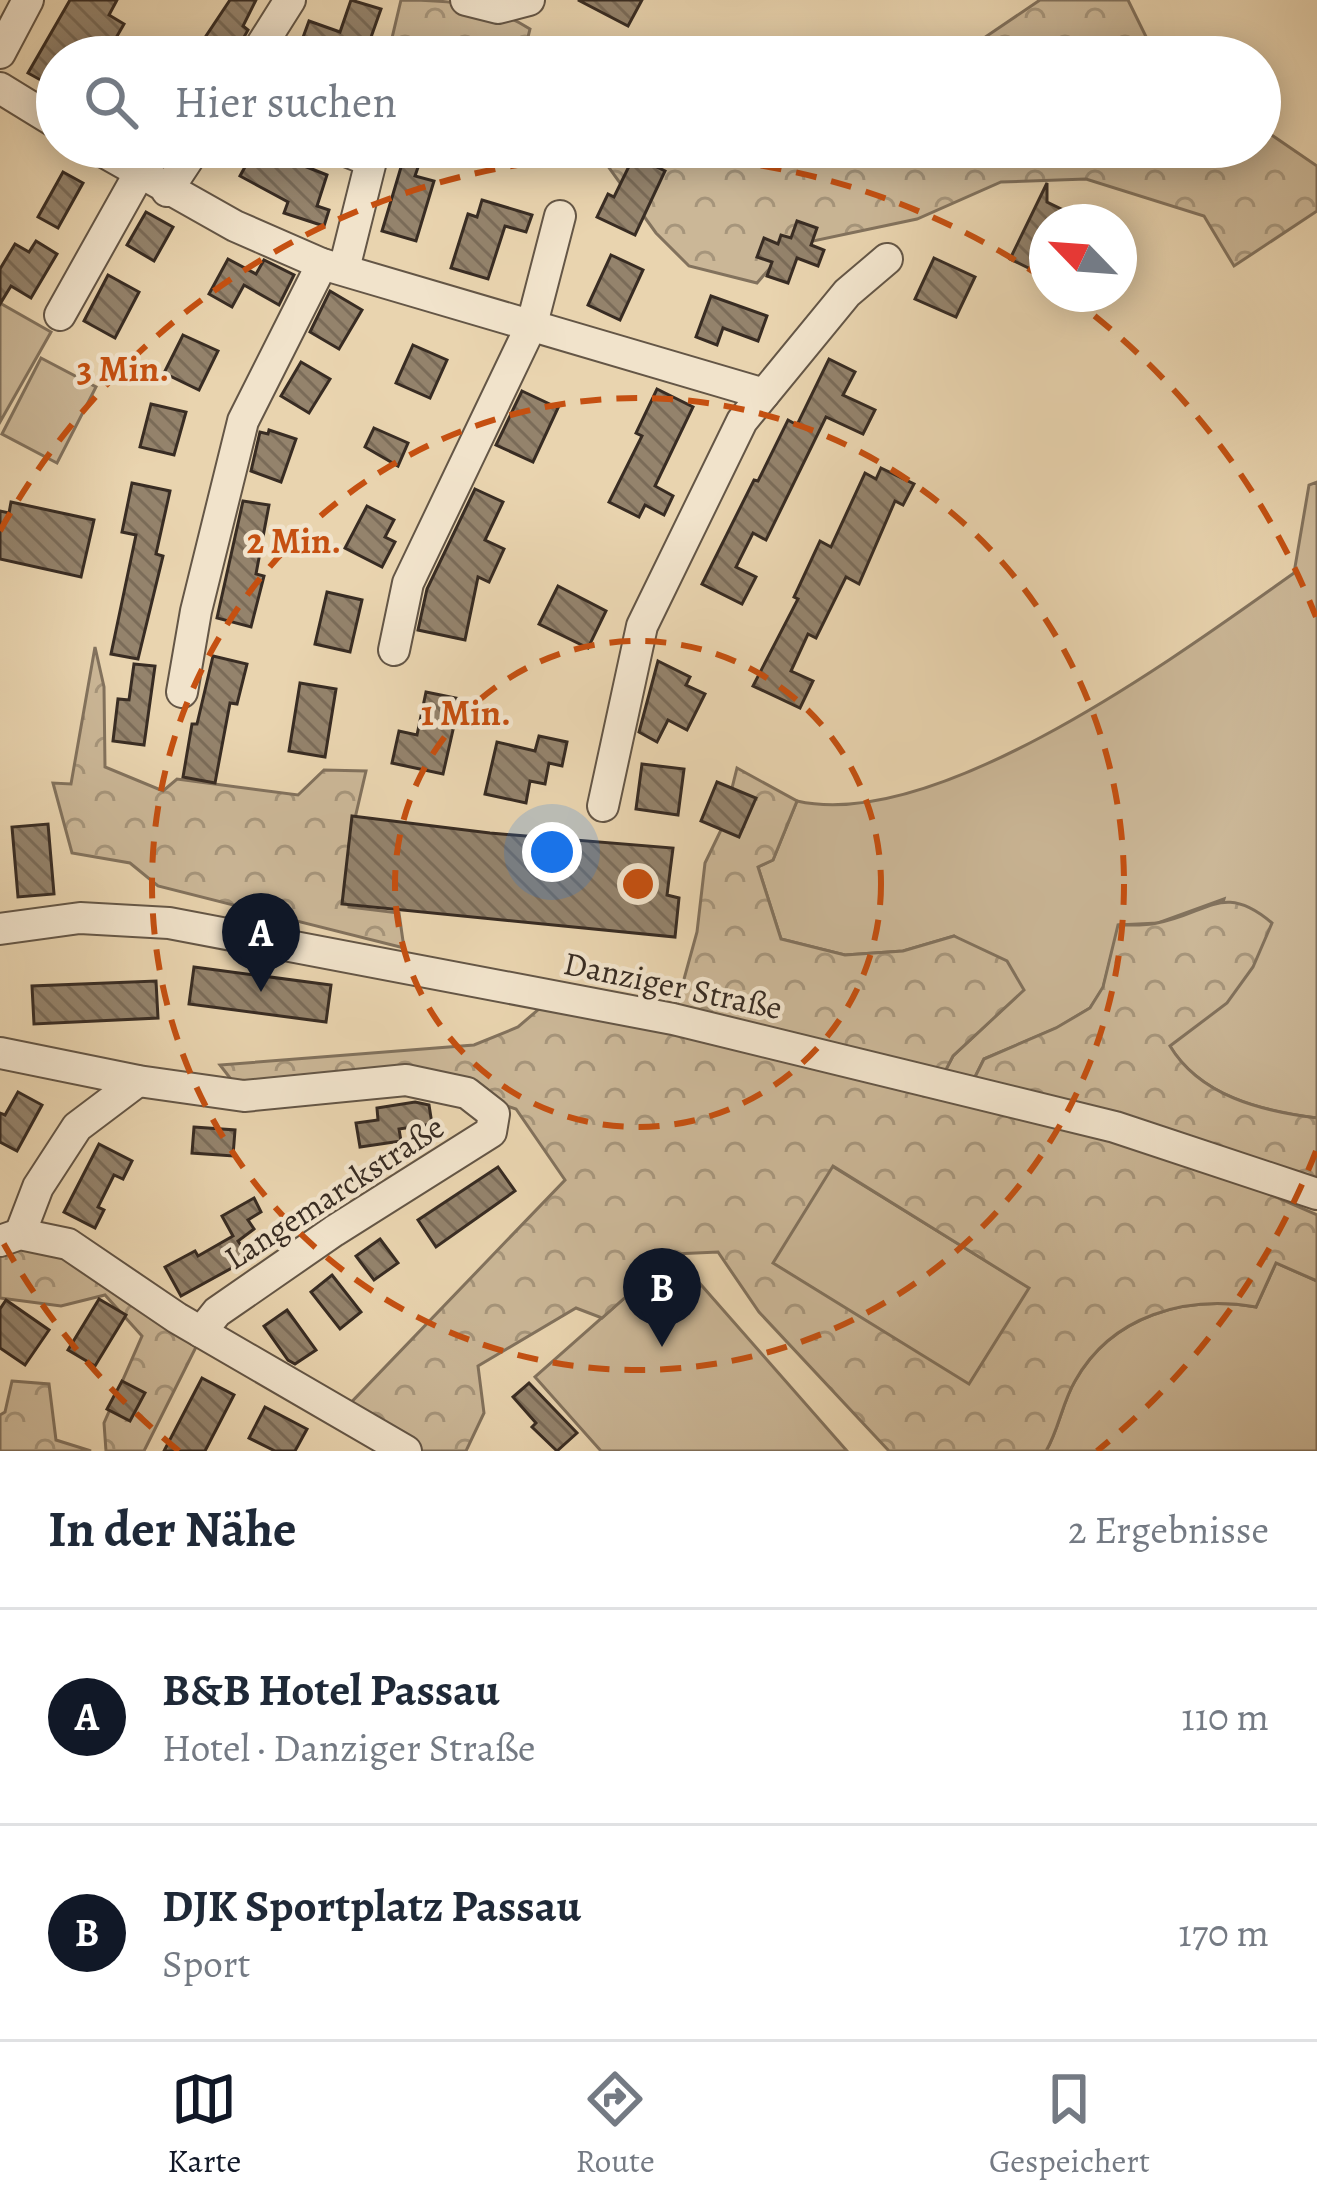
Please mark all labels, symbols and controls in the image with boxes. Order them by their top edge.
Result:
search box [36,36,1281,168]
icon: search [78,69,144,135]
text: Hier suchen [174,71,397,133]
north arrow [1029,204,1137,312]
text: 3 Min. [77,344,169,393]
text: 2 Min. [247,516,341,565]
text: 1 Min. [421,688,511,737]
your location [522,822,582,882]
centre of rings [617,863,659,905]
pin: A [222,893,300,992]
street label: Danziger Straße [560,940,786,1030]
street label: Langemarckstraße [216,1104,452,1280]
pin: B [623,1248,701,1347]
text: In der Nähe [48,1494,297,1564]
text: 2 Ergebnisse [1068,1503,1269,1556]
text: B&B Hotel Passau [162,1659,499,1721]
text: A [75,1690,99,1743]
text: 110 m [1181,1690,1269,1743]
text: Hotel · Danziger Straße [162,1721,535,1774]
text: DJK Sportplatz Passau [162,1875,581,1937]
text: B [75,1906,99,1959]
text: 170 m [1178,1906,1269,1959]
text: Sport [162,1937,251,1990]
tab: Karte [167,2066,241,2183]
tab: Route [576,2066,655,2183]
tab: Gespeichert [989,2066,1150,2183]

